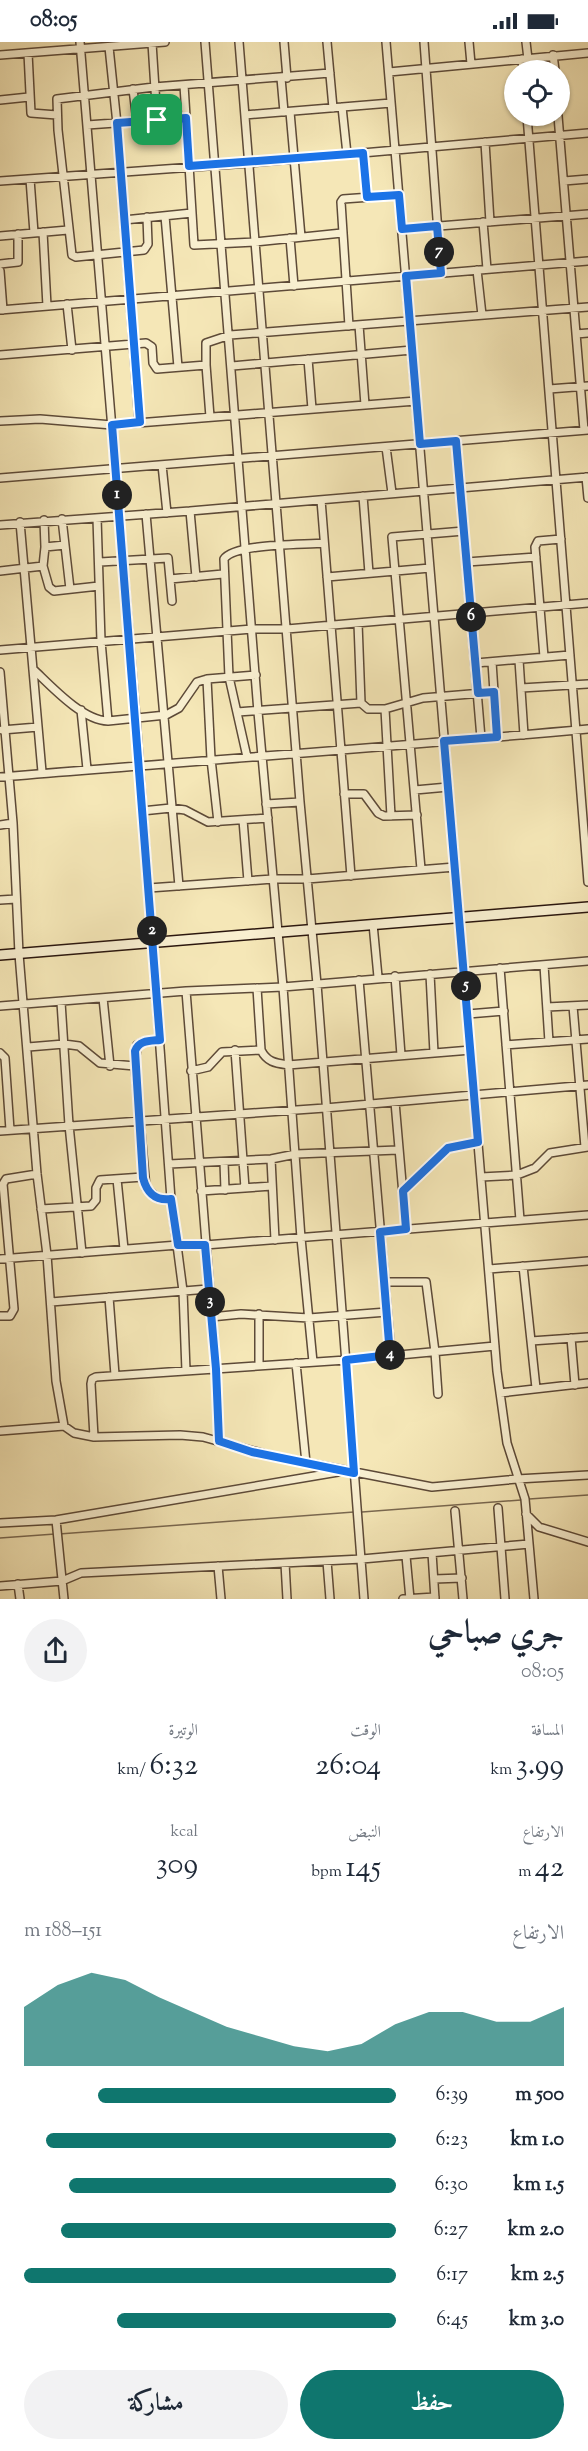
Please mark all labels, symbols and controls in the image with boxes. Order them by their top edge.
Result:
text: 08:05 [30,5,77,37]
map controls [504,60,570,126]
button: locate [504,60,570,126]
pin [131,94,182,145]
icon: arrive [140,103,173,136]
pin: 7 [424,237,454,267]
text: 7 [435,240,443,263]
pin: 1 [102,480,132,510]
text: 1 [114,483,120,506]
pin: 6 [456,602,486,632]
text: 6 [467,605,475,628]
pin: 2 [137,916,167,946]
text: 2 [148,919,156,942]
pin: 5 [451,971,481,1001]
text: 5 [463,974,469,997]
pin: 3 [195,1287,225,1317]
text: 3 [207,1290,213,1313]
pin: 4 [375,1340,405,1370]
text: 4 [386,1343,394,1366]
text: جري صباحي [428,1611,564,1659]
button: share [24,1619,87,1682]
text: 08:05 [521,1658,564,1687]
text: الوتيرة [168,1720,198,1743]
text: الوقت [350,1720,381,1743]
text: المسافة [531,1720,564,1743]
text: 6:32 [149,1745,198,1788]
text: 26:04 [315,1745,381,1788]
text: 3.99 [516,1745,564,1788]
text: /km [117,1759,149,1782]
text: km [490,1759,516,1782]
text: kcal [171,1821,198,1844]
text: النبض [348,1822,381,1845]
text: الارتفاع [522,1822,564,1845]
text: 309 [156,1844,198,1887]
text: 145 [345,1847,381,1890]
text: 42 [535,1847,564,1890]
text: bpm [311,1861,345,1884]
text: m [518,1861,535,1884]
text: 151–188 m [24,1917,102,1946]
text: الارتفاع [512,1920,564,1949]
text: 6:39 [435,2081,468,2110]
text: 500 m [515,2081,564,2110]
text: 6:23 [436,2126,468,2155]
text: 1.0 km [510,2126,564,2155]
text: 6:30 [435,2171,468,2200]
text: 1.5 km [514,2171,564,2200]
text: 6:27 [434,2216,468,2245]
text: 2.0 km [508,2216,564,2245]
text: 6:17 [436,2261,468,2290]
text: 2.5 km [511,2261,564,2290]
text: 6:45 [436,2306,468,2335]
text: 3.0 km [509,2306,564,2335]
button: مشاركة [24,2370,288,2439]
button: حفظ [300,2370,564,2439]

